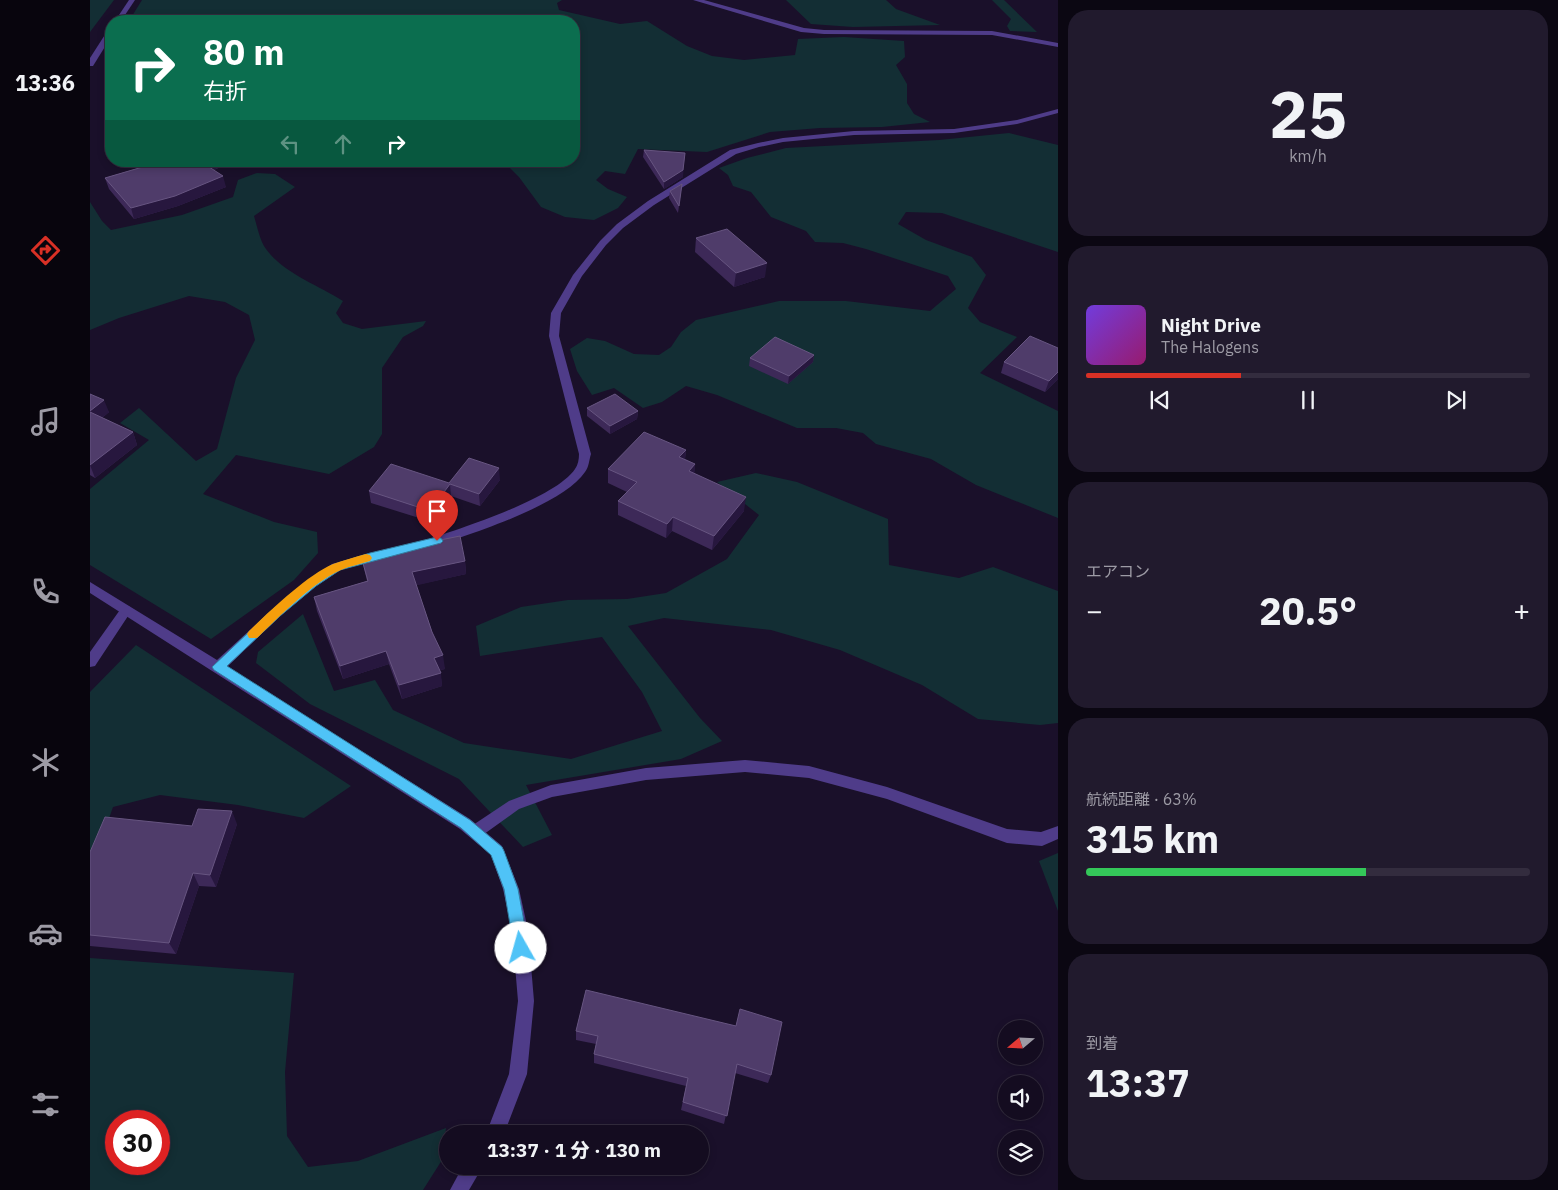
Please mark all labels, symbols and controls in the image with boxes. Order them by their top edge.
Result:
text: 80 m [203,29,285,75]
icon: right [120,35,185,100]
text: 13:36 [15,68,75,97]
text: 25 [1269,71,1347,156]
text: 右折 [203,76,247,105]
icon: left [276,130,304,158]
icon: ahead [329,130,357,158]
icon: right [382,130,410,158]
text: km/h [1289,146,1327,166]
icon: directions [28,233,63,268]
text: Night Drive [1161,313,1261,337]
text: The Halogens [1161,337,1259,357]
icon: previous [1146,386,1174,414]
icon: pause [1294,386,1322,414]
icon: next [1442,386,1470,414]
icon: music [28,404,63,439]
pin [416,490,458,541]
icon: arrive [423,497,451,525]
text: エアコン [1086,561,1150,581]
icon: phone [28,574,63,609]
text: 20.5° [1259,586,1357,635]
text: − [1086,592,1103,629]
text: + [1513,592,1530,629]
icon: climate [28,745,63,780]
text: 航続距離 · 63% [1086,789,1197,809]
text: 315 km [1086,814,1219,863]
icon: car [28,916,63,951]
position arrow [494,921,546,973]
north arrow [998,1020,1042,1065]
map controls [998,1020,1043,1175]
text: 到着 [1086,1033,1118,1053]
text: 13:37 [1086,1058,1190,1107]
button: sound [998,1075,1043,1120]
icon: filters [28,1087,63,1122]
speed limit sign: 30 [105,1110,170,1175]
button: layers [998,1130,1043,1175]
text: 13:37 · 1 分 · 130 m [487,1138,661,1162]

